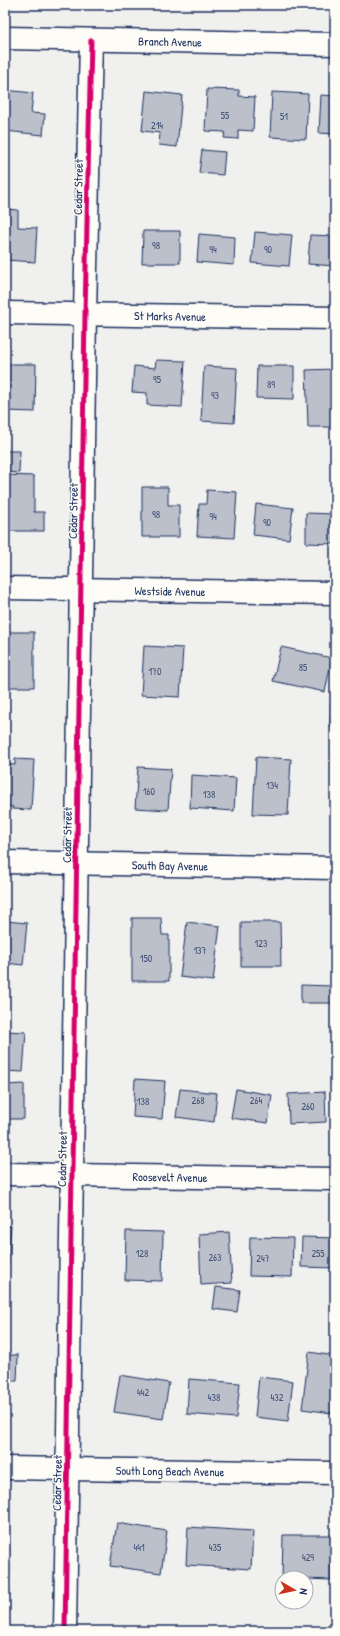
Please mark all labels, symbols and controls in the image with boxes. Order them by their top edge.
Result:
street label: Branch Avenue [138,32,202,50]
house number: 55 [221,109,230,122]
house number: 51 [280,110,288,123]
house number: 214 [151,119,163,132]
street label: Cedar Street [69,158,87,215]
house number: 98 [152,239,160,252]
house number: 94 [209,243,217,256]
house number: 90 [264,243,273,256]
street label: St Marks Avenue [134,306,206,325]
house number: 95 [153,373,162,386]
house number: 89 [267,378,275,391]
house number: 93 [211,389,220,402]
street label: Cedar Street [64,482,82,539]
house number: 98 [152,508,160,521]
house number: 94 [209,510,217,523]
house number: 90 [263,516,272,529]
street label: Westside Avenue [134,581,206,600]
house number: 85 [299,661,308,674]
house number: 170 [148,665,162,678]
house number: 134 [266,779,278,792]
house number: 160 [143,785,156,798]
house number: 138 [203,788,215,801]
street label: Cedar Street [58,806,76,863]
street label: South Bay Avenue [132,856,208,874]
house number: 123 [255,937,268,950]
house number: 137 [193,944,207,957]
house number: 150 [140,952,153,965]
house number: 268 [192,1094,205,1107]
house number: 264 [250,1094,262,1107]
house number: 138 [137,1095,149,1108]
house number: 260 [301,1100,315,1113]
street label: Cedar Street [53,1130,71,1187]
street label: Roosevelt Avenue [132,1167,208,1186]
house number: 128 [136,1247,148,1260]
house number: 255 [311,1247,325,1260]
house number: 263 [208,1251,222,1264]
house number: 247 [256,1252,270,1265]
house number: 442 [137,1386,149,1399]
house number: 438 [208,1391,220,1404]
house number: 432 [271,1391,284,1404]
street label: Cedar Street [48,1454,66,1511]
street label: South Long Beach Avenue [116,1461,225,1480]
house number: 441 [133,1541,145,1554]
house number: 435 [209,1541,222,1554]
house number: 429 [302,1551,314,1564]
north arrow [274,1570,314,1610]
text: N [296,1588,311,1596]

